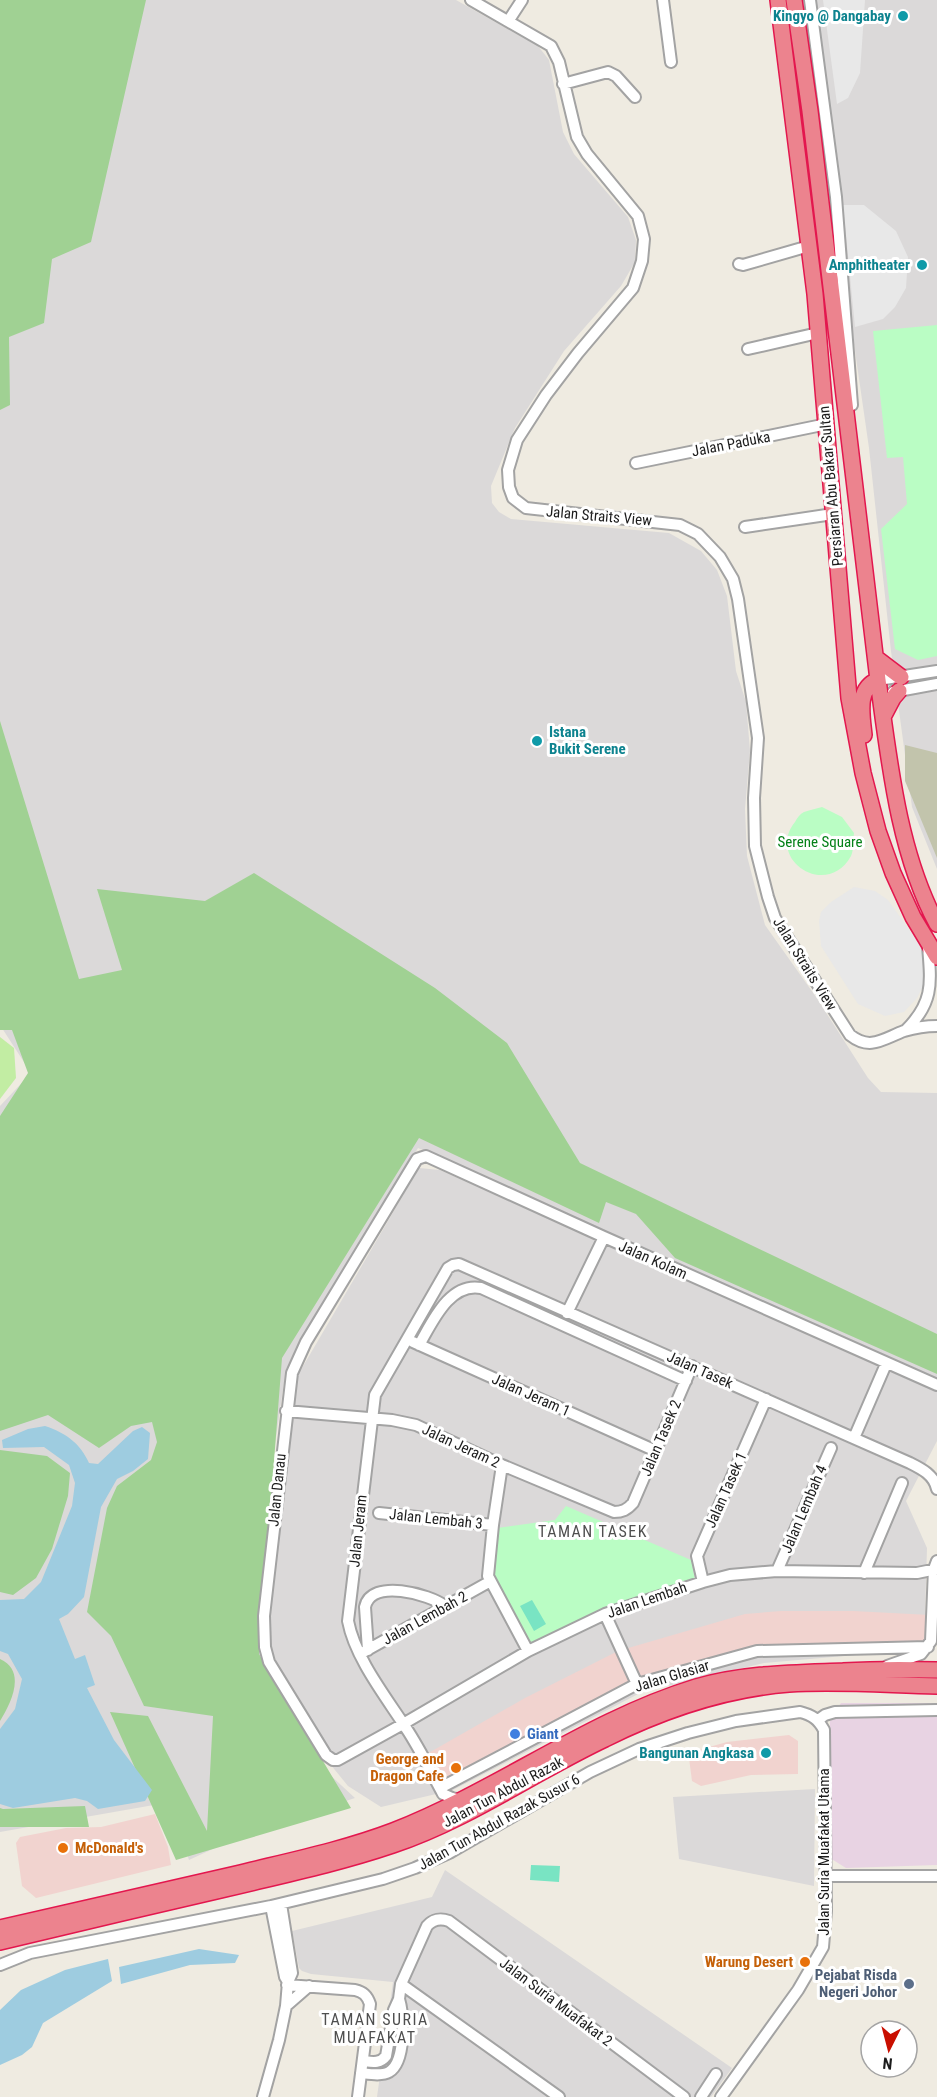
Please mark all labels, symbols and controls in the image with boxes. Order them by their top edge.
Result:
place label: Kingyo @ Dangabay [773,7,891,25]
marker: Kingyo @ Dangabay [896,9,910,23]
place label: Amphitheater [829,256,910,274]
marker: Amphitheater [915,258,929,272]
street label: Persiaran Abu Bakar Sultan [815,405,847,567]
street label: Jalan Paduka [690,428,772,460]
street label: Jalan Straits View [545,502,653,530]
place label: Istana Bukit Serene [549,723,626,758]
marker: Istana Bukit Serene [530,734,544,748]
park label: Serene Square [777,833,863,851]
street label: Jalan Straits View [769,914,841,1014]
street label: Jalan Kolam [616,1237,690,1283]
street label: Jalan Tasek [664,1347,736,1393]
street label: Jalan Jeram 1 [489,1370,573,1420]
street label: Jalan Tasek 2 [637,1397,685,1479]
street label: Jalan Jeram 2 [419,1420,503,1472]
street label: Jalan Tasek 1 [701,1449,751,1531]
street label: Jalan Danau [264,1453,290,1527]
street label: Jalan Lembah 4 [777,1462,831,1556]
street label: Jalan Jeram [345,1494,371,1568]
street label: Jalan Lembah 3 [388,1505,484,1533]
district label: TAMAN TASEK [538,1522,648,1541]
street label: Jalan Lembah [605,1578,689,1622]
street label: Jalan Lembah 2 [380,1587,470,1649]
street label: Jalan Glasiar [632,1656,712,1696]
place label: Giant [527,1725,559,1743]
marker: Giant [508,1727,522,1741]
place label: Bangunan Angkasa [639,1744,754,1762]
marker: Bangunan Angkasa [759,1746,773,1760]
place label: George and Dragon Cafe [370,1750,444,1785]
street label: Jalan Tun Abdul Razak [440,1753,567,1831]
marker: George and Dragon Cafe [449,1761,463,1775]
street label: Jalan Suria Muafakat Utama [815,1768,833,1936]
street label: Jalan Tun Abdul Razak Susur 6 [415,1770,583,1874]
place label: McDonald's [75,1839,144,1857]
marker: McDonald's [56,1841,70,1855]
place label: Warung Desert [705,1953,793,1971]
street label: Jalan Suria Muafakat 2 [496,1954,616,2050]
marker: Warung Desert [798,1955,812,1969]
place label: Pejabat Risda Negeri Johor [815,1966,897,2001]
marker: Pejabat Risda Negeri Johor [902,1977,916,1991]
district label: TAMAN SURIA MUAFAKAT [321,2010,429,2047]
north arrow [859,2019,919,2079]
text: N [882,2053,893,2073]

